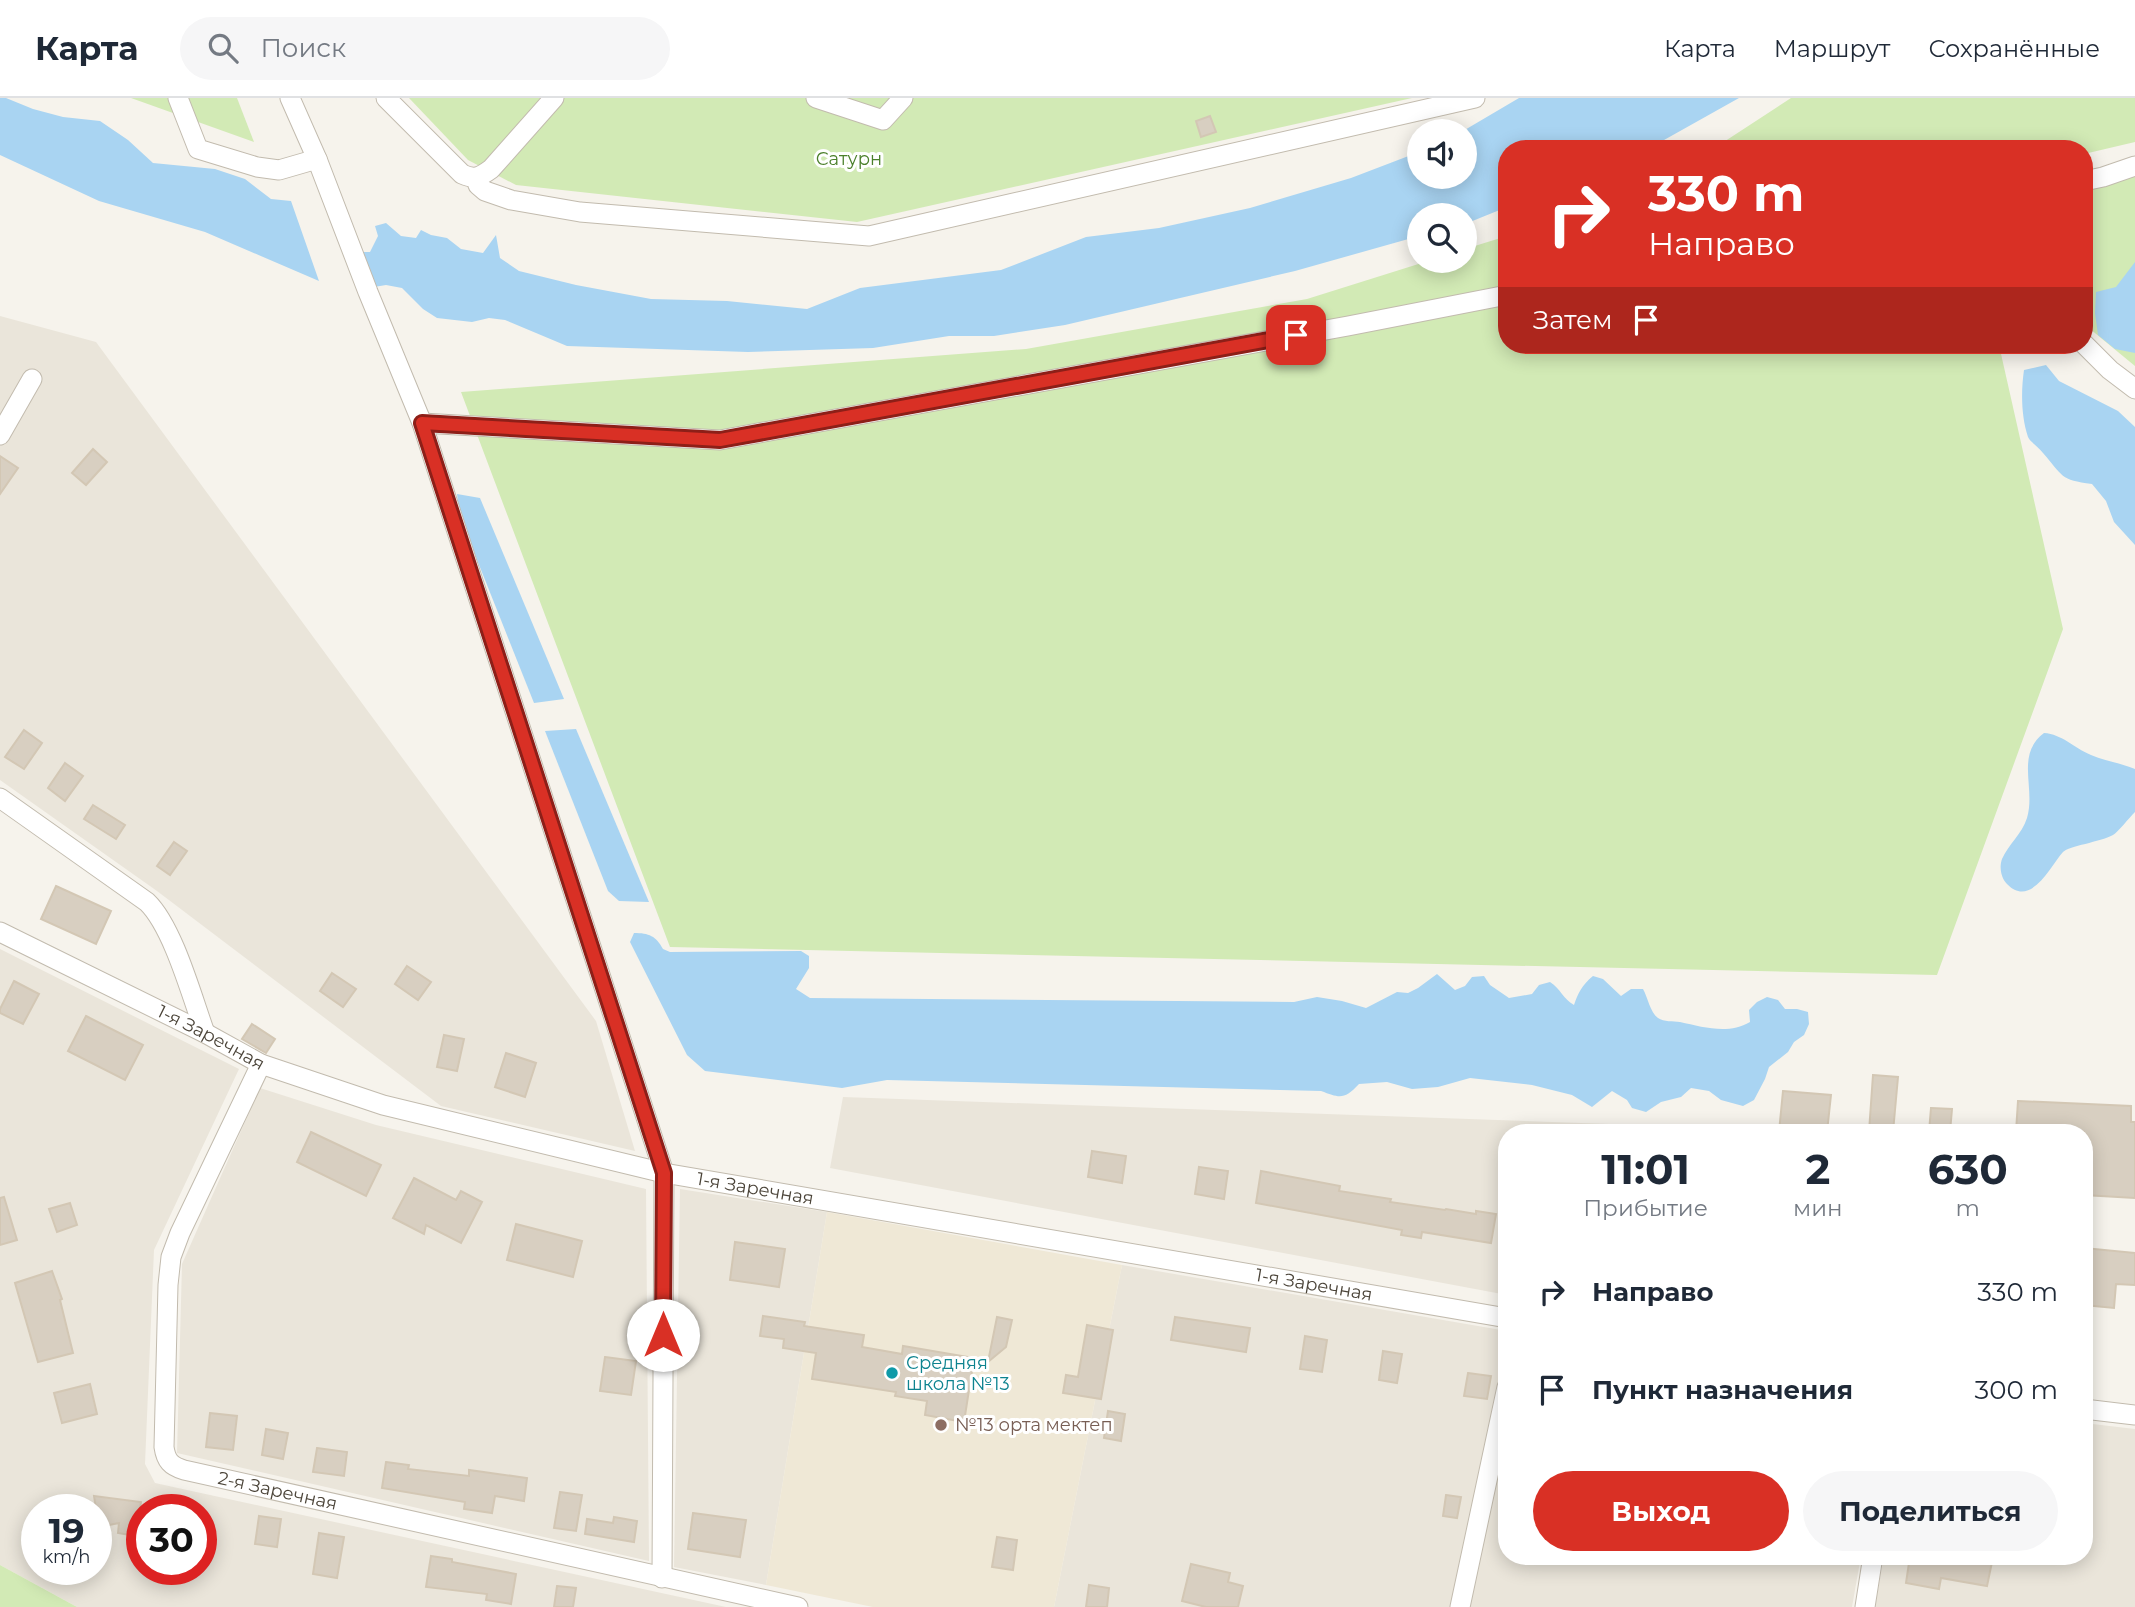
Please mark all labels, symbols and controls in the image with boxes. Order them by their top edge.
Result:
search box [180,17,670,80]
text: Карта [35,28,138,68]
icon: search [204,29,242,67]
text: Поиск [260,32,346,64]
text: Карта [1664,34,1736,63]
text: Маршрут [1774,34,1890,63]
text: Сохранённые [1928,34,2100,63]
map controls [1407,119,1477,273]
button: sound [1407,119,1477,189]
park label: Сатурн [816,148,882,170]
text: 330 m [1648,164,1804,223]
icon: right [1533,168,1624,259]
button: search [1407,203,1477,273]
text: Направо [1648,224,1795,263]
icon: arrive [1627,301,1665,339]
text: Затем [1533,304,1613,336]
pin [1266,305,1326,365]
icon: arrive [1277,316,1315,354]
street label: 1-я Заречная [154,1000,269,1075]
text: 11:01 [1601,1143,1690,1195]
text: 2 [1805,1143,1830,1195]
text: 630 [1928,1143,2008,1195]
street label: 1-я Заречная [695,1168,815,1210]
text: Прибытие [1583,1194,1708,1222]
text: мин [1793,1194,1843,1222]
text: m [1956,1194,1980,1222]
street label: 1-я Заречная [1254,1264,1374,1306]
icon: right [1533,1273,1571,1311]
text: Направо [1592,1276,1713,1308]
text: 330 m [1977,1276,2058,1308]
position arrow [626,1298,700,1372]
place label: Средняя школа №13 [906,1352,1010,1395]
marker: Средняя школа №13 [884,1365,900,1381]
icon: arrive [1533,1371,1571,1409]
text: Пункт назначения [1592,1374,1853,1406]
text: 300 m [1975,1374,2058,1406]
place label: №13 орта мектеп [955,1414,1113,1436]
marker: №13 орта мектеп [933,1417,949,1433]
street label: 2-я Заречная [216,1467,339,1515]
button: Выход [1533,1471,1789,1551]
button: Поделиться [1803,1471,2058,1551]
speed limit sign: 30 [126,1494,217,1585]
text: 19 [48,1509,85,1552]
text: km/h [42,1546,91,1568]

